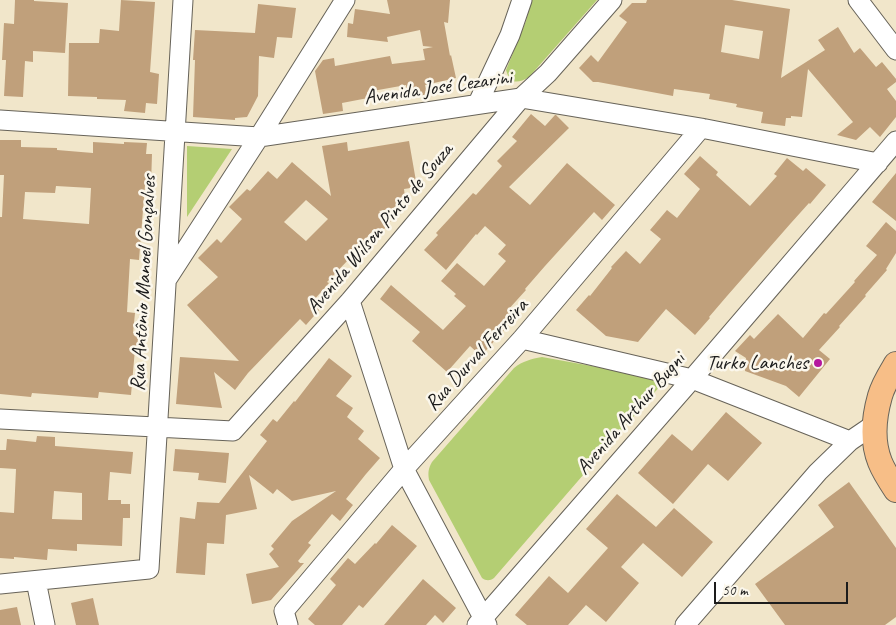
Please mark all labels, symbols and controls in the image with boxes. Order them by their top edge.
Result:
street label: Avenida José Cezarini [363,65,513,111]
street label: Avenida Wilson Pinto de Souza [301,138,459,320]
street label: Rua Antônio Manoel Gonçalves [126,174,162,392]
street label: Rua Durval Ferreira [420,294,534,416]
street label: Avenida Arthur Bugni [571,348,691,480]
place label: Turko Lanches [706,350,808,376]
marker: Turko Lanches [812,357,824,369]
scale bar [716,572,850,604]
text: 50 m [722,581,748,600]

